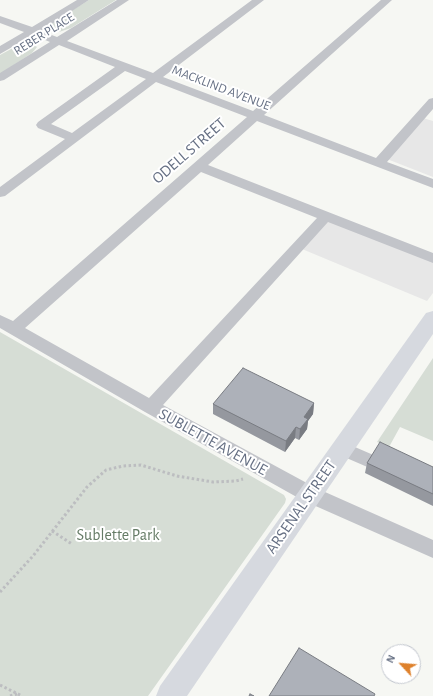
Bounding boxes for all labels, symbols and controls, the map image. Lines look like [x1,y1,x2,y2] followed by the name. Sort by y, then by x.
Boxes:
[11,9,77,59] street label: REBER PLACE
[170,62,272,114] street label: MACKLIND AVENUE
[148,114,230,188] street label: ODELL STREET
[155,404,271,480] street label: SUBLETTE AVENUE
[262,456,340,558] street label: ARSENAL STREET
[77,525,159,545] park label: Sublette Park
[381,644,421,684] north arrow
[384,653,397,665] text: N

